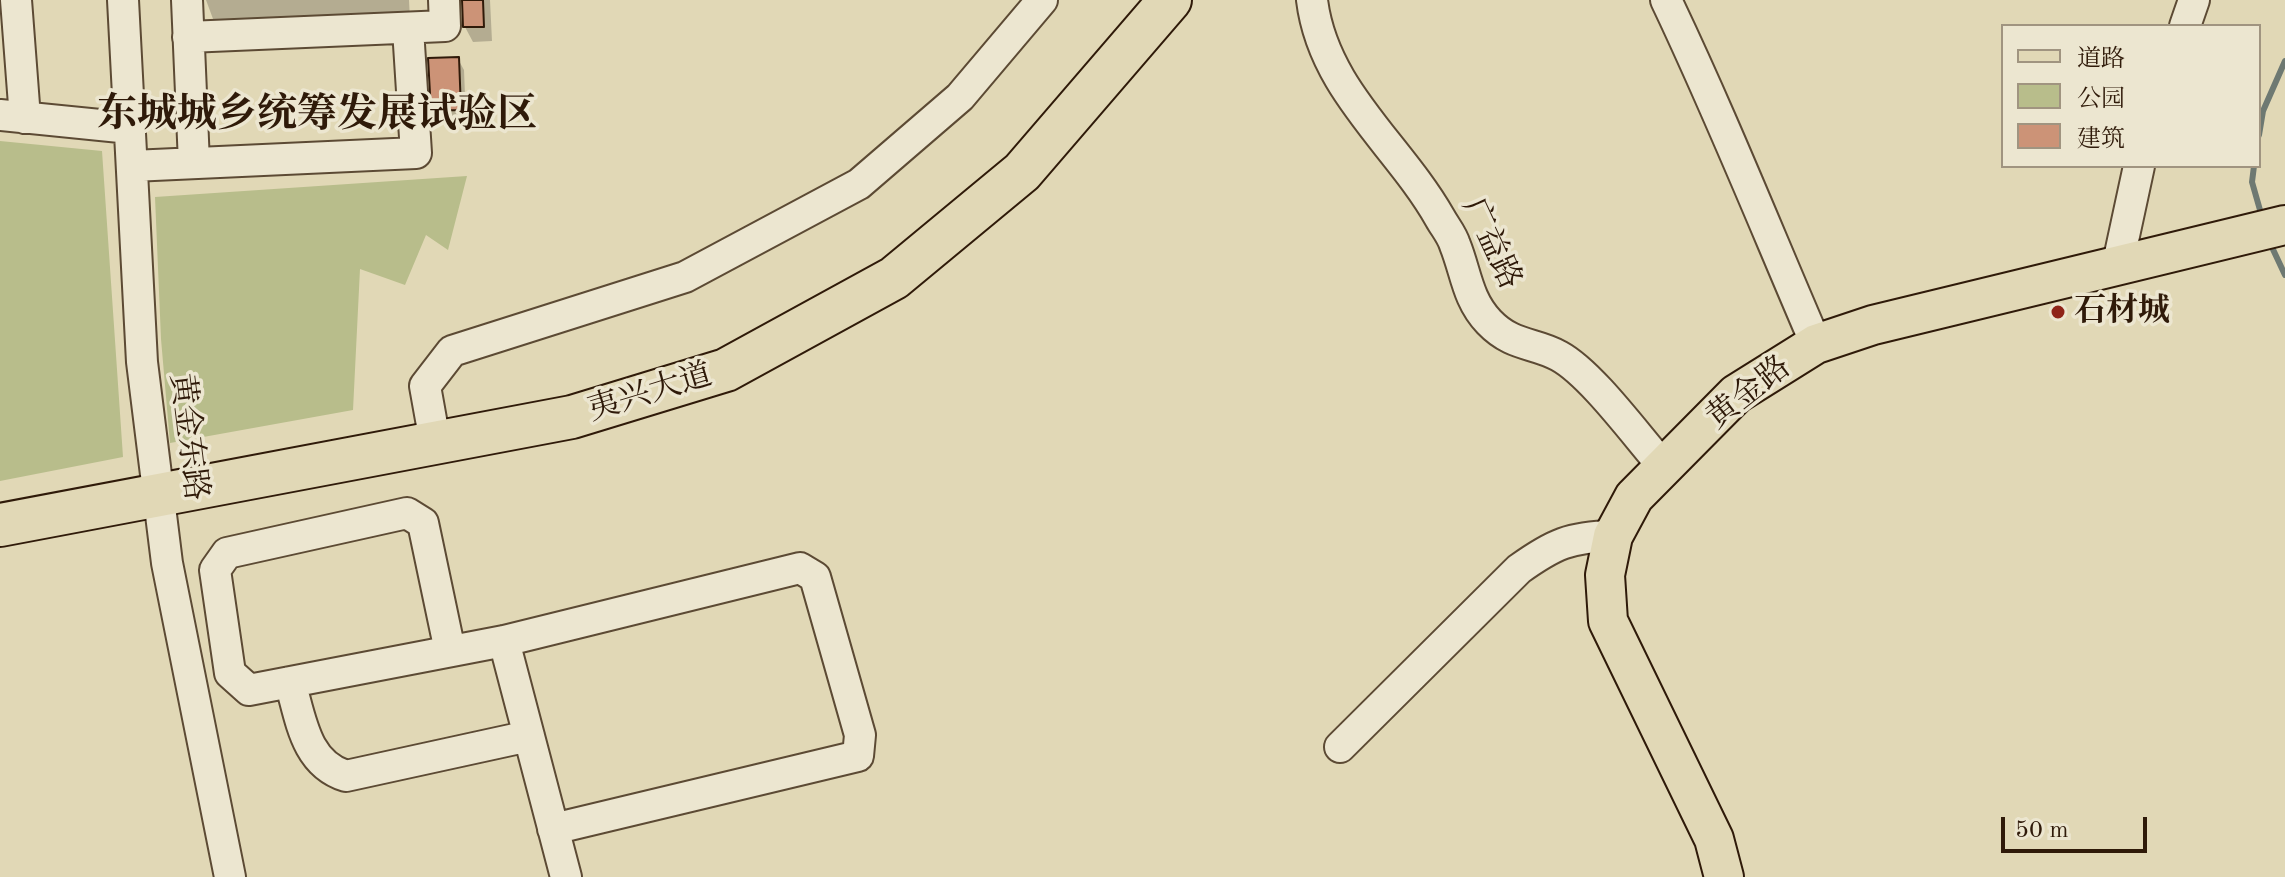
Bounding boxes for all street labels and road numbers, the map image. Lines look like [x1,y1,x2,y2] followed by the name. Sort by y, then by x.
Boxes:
[1453,192,1529,296] street label: 广益路
[1699,348,1799,438] street label: 黄金路
[583,356,717,430] street label: 夷兴大道
[161,371,215,503] street label: 黄金东路

